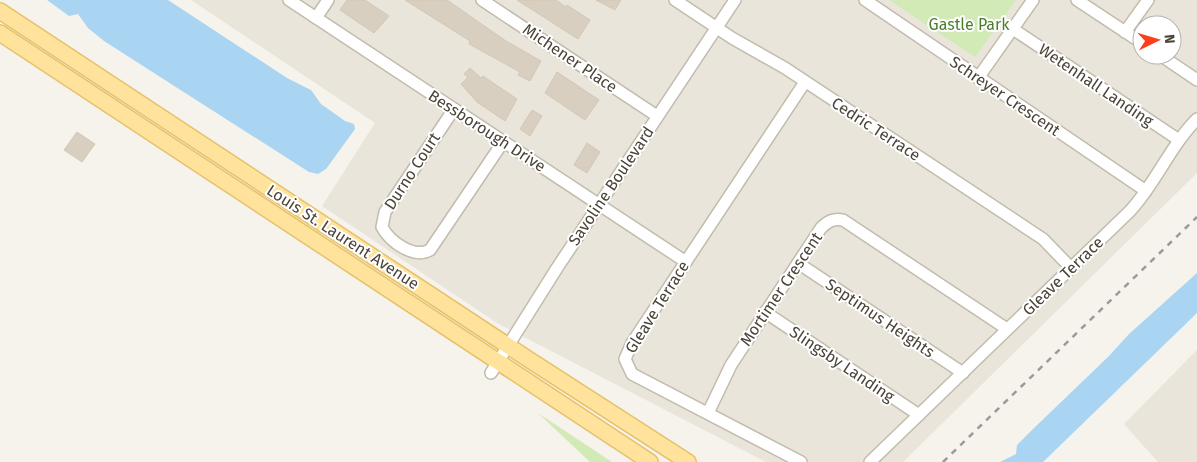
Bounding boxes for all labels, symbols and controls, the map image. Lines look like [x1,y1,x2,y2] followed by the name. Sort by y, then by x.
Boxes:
[929,15,1010,34] park label: Gastle Park
[1132,15,1182,65] north arrow
[519,19,621,97] street label: Michener Place
[1161,34,1178,44] text: N
[1035,39,1158,131] street label: Wetenhall Landing
[946,52,1064,140] street label: Schreyer Crescent
[425,86,549,176] street label: Bessborough Drive
[828,93,924,165] street label: Cedric Terrace
[564,123,658,249] street label: Savoline Boulevard
[380,129,444,213] street label: Durno Court
[263,181,423,293] street label: Louis St. Laurent Avenue
[736,228,826,349] street label: Mortimer Crescent
[1019,233,1107,319] street label: Gleave Terrace
[621,257,693,357] street label: Gleave Terrace
[822,275,938,361] street label: Septimus Heights
[786,322,899,406] street label: Slingsby Landing

